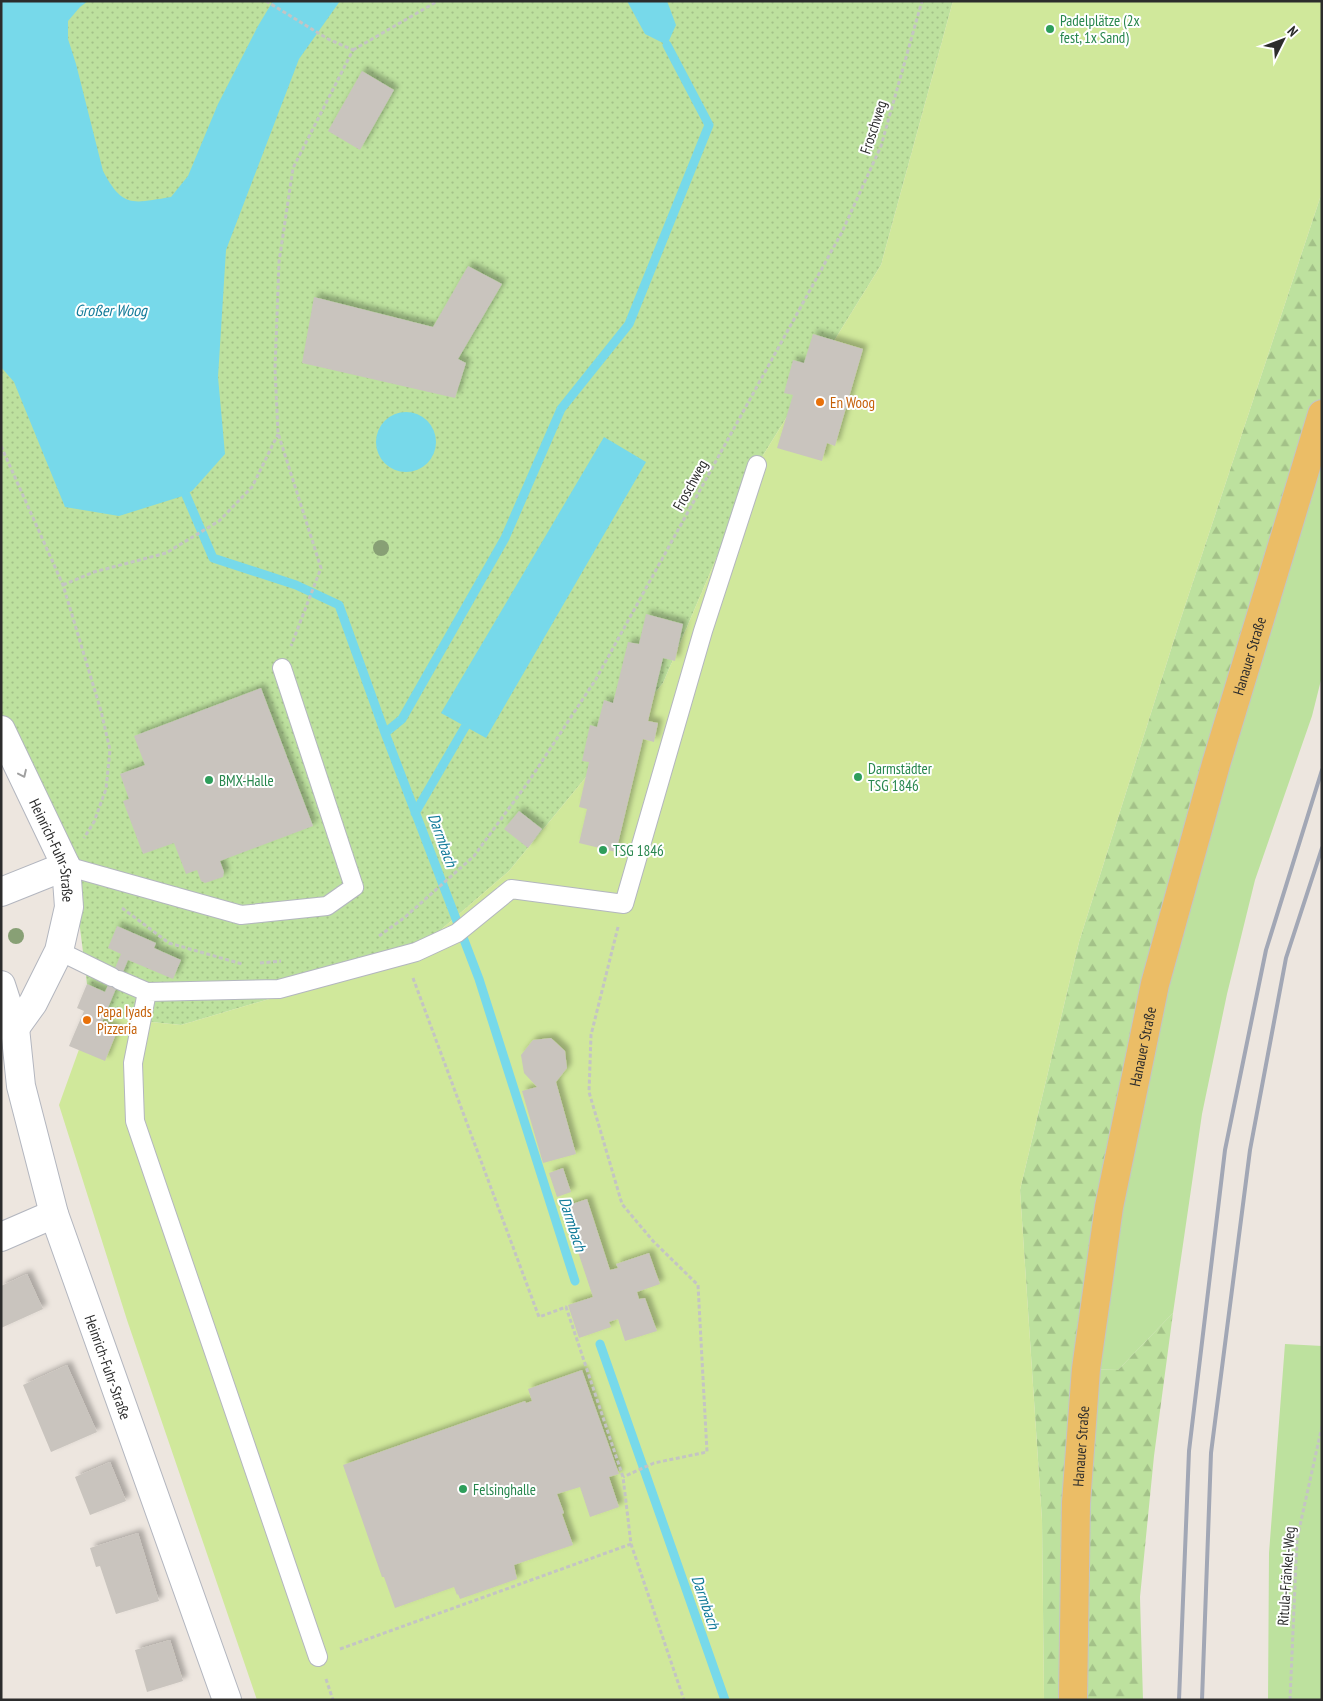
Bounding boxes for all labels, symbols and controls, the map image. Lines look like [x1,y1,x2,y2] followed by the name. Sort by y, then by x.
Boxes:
[1060,11,1140,47] place label: Padelplätze (2x fest, 1x Sand)
[1258,15,1308,65] north arrow
[1283,22,1302,40] text: N
[1044,23,1056,35] marker: Padelplätze (2x fest, 1x Sand)
[855,98,891,156] street label: Froschweg
[75,300,148,320] water label: Großer Woog
[830,393,875,412] place label: En Woog
[814,396,826,408] marker: En Woog
[668,456,712,514] street label: Froschweg
[1228,614,1270,697] street label: Hanauer Straße
[868,759,933,795] place label: Darmstädter TSG 1846
[17,769,27,778] one-way arrow
[219,771,274,790] place label: BMX-Halle
[852,771,864,783] marker: Darmstädter TSG 1846
[203,774,215,786] marker: BMX-Halle
[26,795,78,903] street label: Heinrich-Fuhr-Straße
[424,810,462,870] water label: Darmbach
[613,841,664,860] place label: TSG 1846
[597,844,609,856] marker: TSG 1846
[97,1002,152,1038] place label: Papa Iyads Pizzeria
[1125,1005,1160,1088] street label: Hanauer Straße
[81,1014,93,1026] marker: Papa Iyads Pizzeria
[555,1194,591,1254] water label: Darmbach
[81,1312,136,1422] street label: Heinrich-Fuhr-Straße
[1068,1405,1093,1487] street label: Hanauer Straße
[473,1480,536,1499] place label: Felsinghalle
[457,1483,469,1495] marker: Felsinghalle
[1273,1526,1299,1626] street label: Ritula-Fränkel-Weg
[687,1572,725,1632] water label: Darmbach

